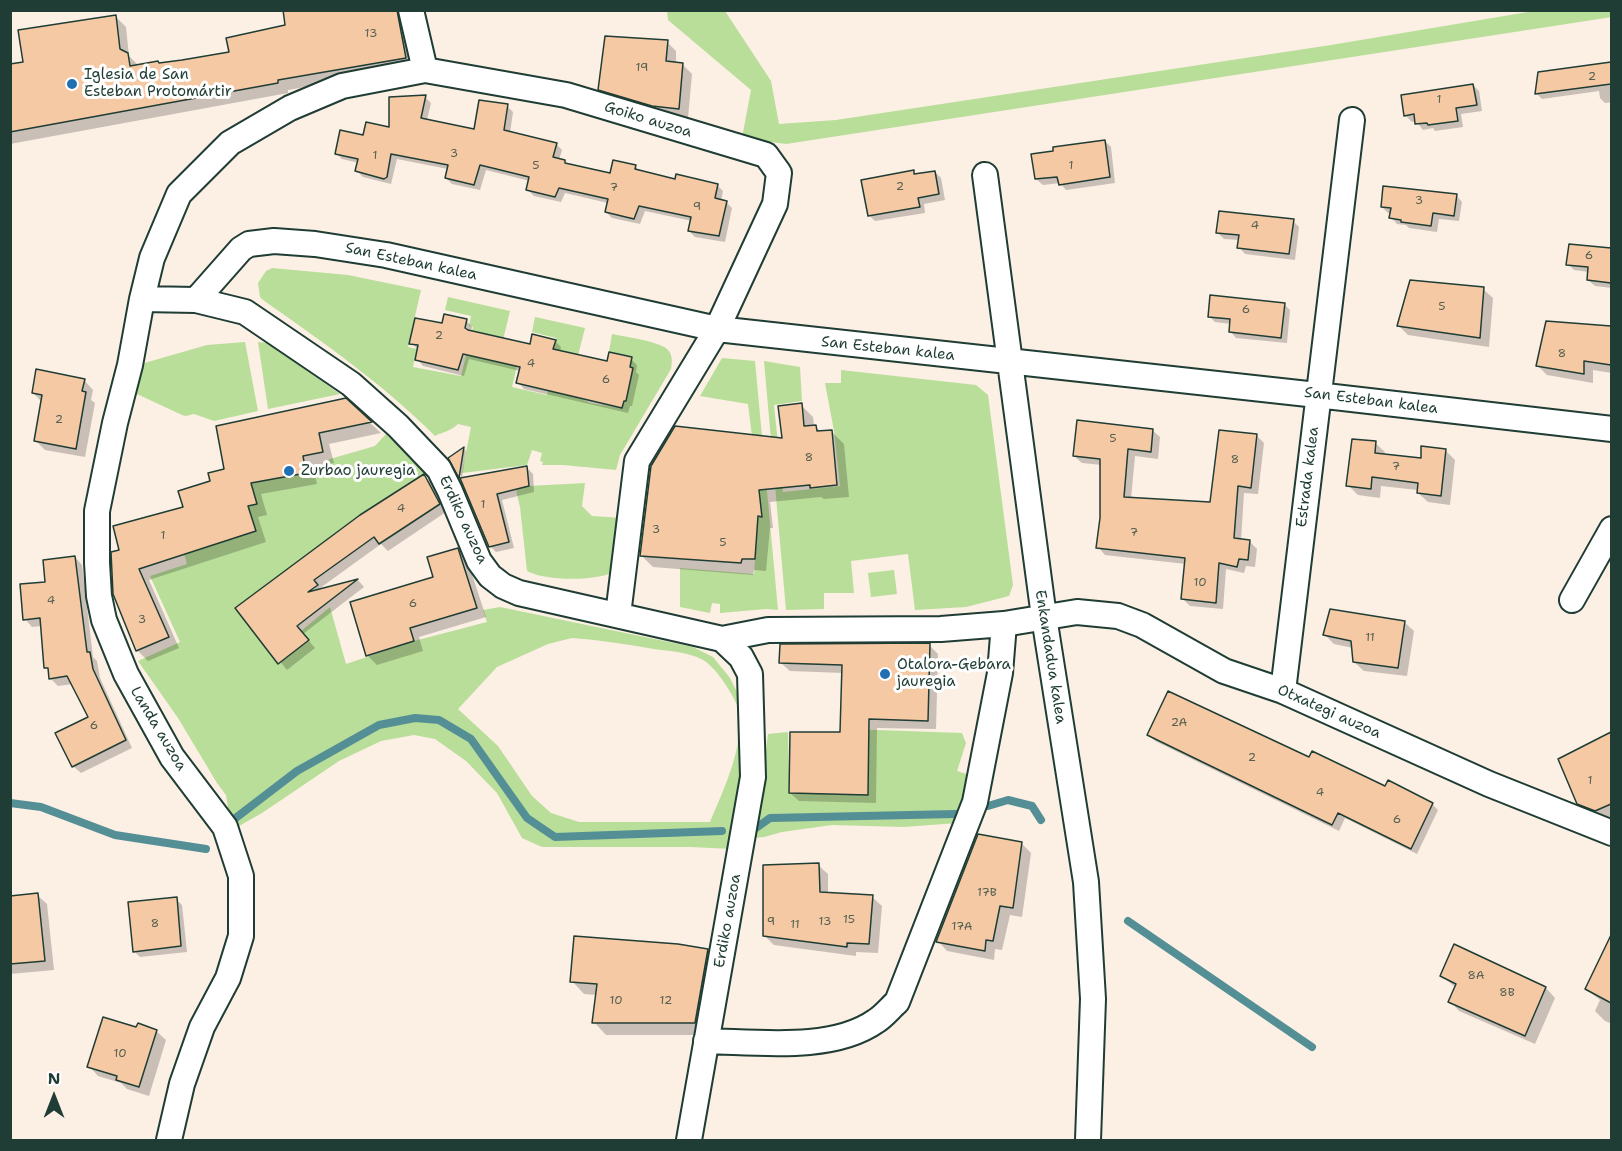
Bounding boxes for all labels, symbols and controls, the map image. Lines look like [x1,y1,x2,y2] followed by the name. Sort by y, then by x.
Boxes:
[365,27,377,41] house number: 13
[636,61,648,75] house number: 19
[84,66,232,101] place label: Iglesia de San Esteban Protomártir
[1588,70,1596,84] house number: 2
[65,77,79,91] marker: Iglesia de San Esteban Protomártir
[1436,93,1442,107] house number: 1
[602,98,694,142] street label: Goiko auzoa
[450,147,458,161] house number: 3
[372,149,378,163] house number: 1
[532,159,540,173] house number: 5
[1068,159,1074,173] house number: 1
[896,180,904,194] house number: 2
[610,181,618,195] house number: 7
[1415,194,1423,208] house number: 3
[693,200,701,214] house number: 9
[1251,219,1259,233] house number: 4
[343,239,479,285] street label: San Esteban kalea
[1585,249,1593,263] house number: 6
[1438,300,1446,314] house number: 5
[1242,303,1250,317] house number: 6
[435,329,443,343] house number: 2
[820,333,956,365] street label: San Esteban kalea
[1558,347,1566,361] house number: 8
[527,357,535,371] house number: 4
[602,373,610,387] house number: 6
[1303,384,1439,418] street label: San Esteban kalea
[55,413,63,427] house number: 2
[1293,426,1323,528] street label: Estrada kalea
[1109,432,1117,446] house number: 5
[805,451,813,465] house number: 8
[1231,453,1239,467] house number: 8
[1392,460,1400,474] house number: 7
[301,462,415,480] place label: Zurbao jauregia
[282,464,296,478] marker: Zurbao jauregia
[435,473,491,567] street label: Erdiko auzoa
[480,498,486,512] house number: 1
[397,502,405,516] house number: 4
[652,523,660,537] house number: 3
[1130,526,1138,540] house number: 7
[160,529,166,543] house number: 1
[719,536,727,550] house number: 5
[1193,576,1207,590] house number: 10
[1031,589,1069,725] street label: Enkandadua kalea
[47,594,55,608] house number: 4
[409,597,417,611] house number: 6
[138,613,146,627] house number: 3
[1365,631,1375,645] house number: 11
[897,656,1011,691] place label: Otalora-Gebara jauregia
[878,667,892,681] marker: Otalora-Gebara jauregia
[1274,681,1384,743] street label: Otxategi auzoa
[126,684,190,774] street label: Landa auzoa
[1171,716,1187,730] house number: 2A
[90,719,98,733] house number: 6
[1248,751,1256,765] house number: 2
[1587,774,1593,788] house number: 1
[1316,786,1324,800] house number: 4
[1393,813,1401,827] house number: 6
[711,873,745,969] street label: Erdiko auzoa
[977,886,997,900] house number: 17B
[843,913,855,927] house number: 15
[767,915,775,929] house number: 9
[819,915,831,929] house number: 13
[151,917,159,931] house number: 8
[790,918,800,932] house number: 11
[952,920,972,934] house number: 17A
[1467,969,1485,983] house number: 8A
[1499,986,1515,1000] house number: 8B
[609,994,623,1008] house number: 10
[660,994,672,1008] house number: 12
[113,1047,127,1061] house number: 10
[24,1067,84,1127] north arrow
[48,1068,60,1089] text: N

